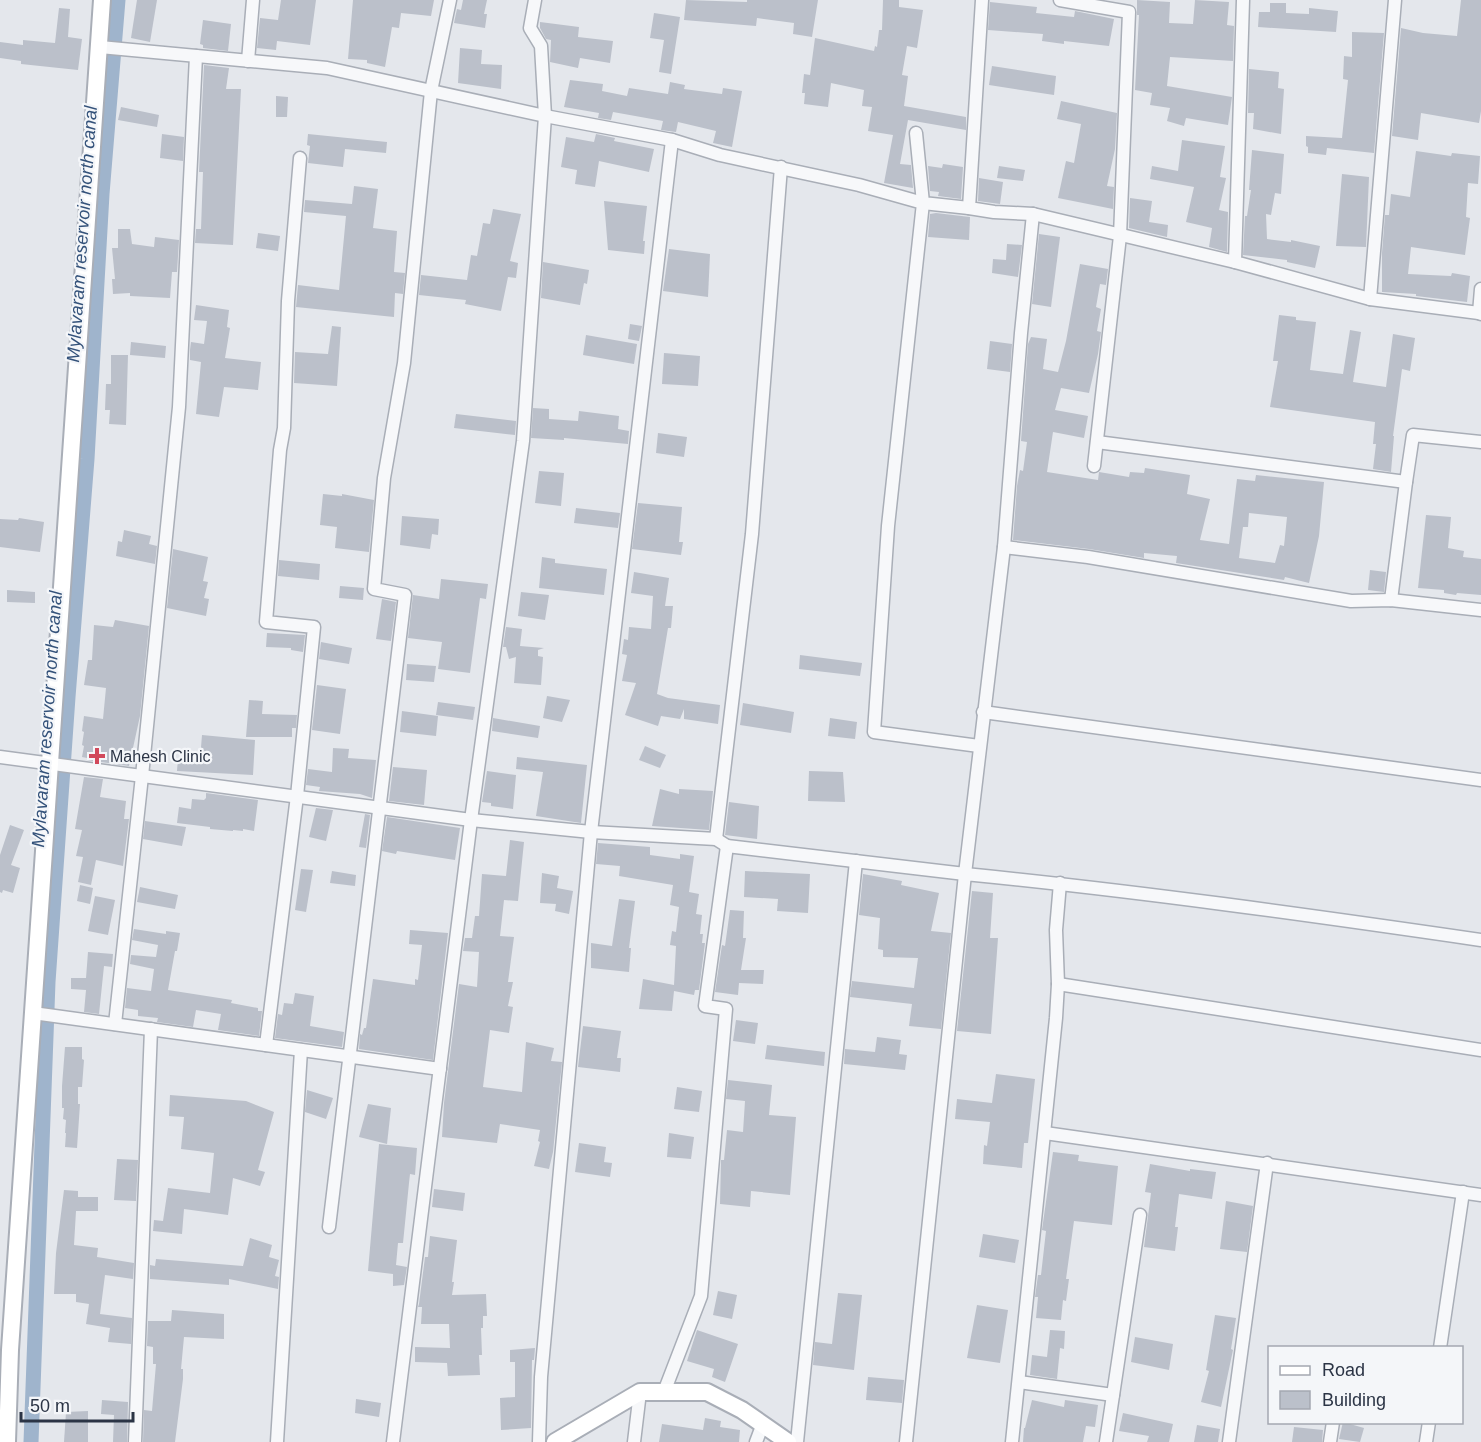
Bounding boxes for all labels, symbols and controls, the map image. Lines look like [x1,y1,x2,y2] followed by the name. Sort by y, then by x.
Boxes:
[63,104,101,363] water label: Mylavaram reservoir north canal
[28,589,66,848] water label: Mylavaram reservoir north canal
[88,747,106,765] marker: Mahesh Clinic
[110,748,210,765] place label: Mahesh Clinic
[1268,1346,1463,1424] legend
[1322,1360,1365,1380] text: Road
[21,1385,134,1423] scale bar
[1322,1390,1386,1410] text: Building
[30,1396,70,1416] text: 50 m

